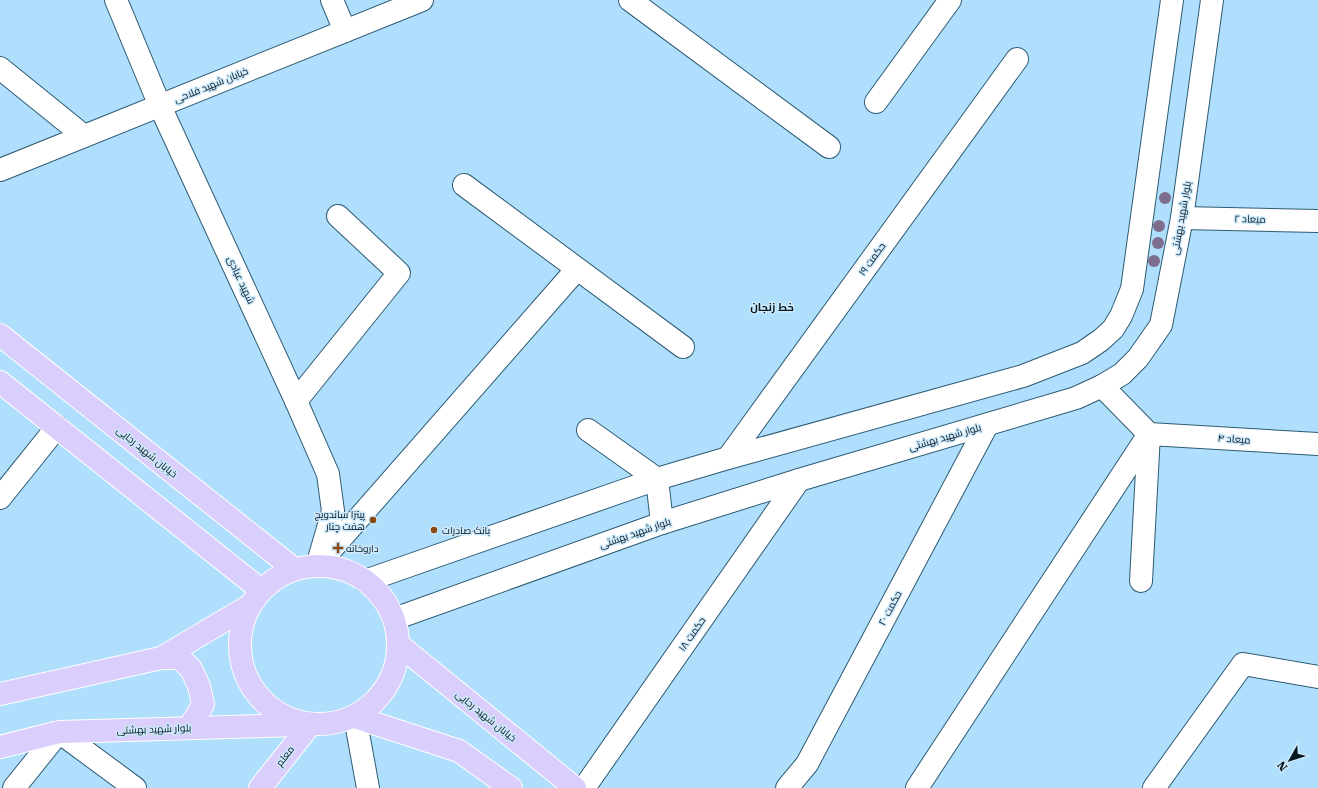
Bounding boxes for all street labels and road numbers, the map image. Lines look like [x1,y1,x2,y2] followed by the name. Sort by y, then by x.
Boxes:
[172,65,250,106] street label: خیابان شهید فلاحی
[1169,180,1194,256] street label: بلوار شهید بهشتی
[1234,213,1266,225] street label: میعاد ۲
[856,240,888,278] street label: حکمت ۱۹
[224,254,257,306] street label: شهید عبادی
[908,421,983,454] street label: بلوار شهید بهشتی
[114,424,179,481] street label: خیابان شهید رجایی
[1217,432,1251,446] street label: میعاد ۴
[598,516,672,551] street label: بلوار شهید بهشتی
[876,589,904,627] street label: حکمت ۲۰
[676,615,708,653] street label: حکمت ۱۸
[453,688,518,745] street label: خیابان شهید رجایی
[116,722,192,737] street label: بلوار شهید بهشتی
[274,744,298,769] street label: معلم

